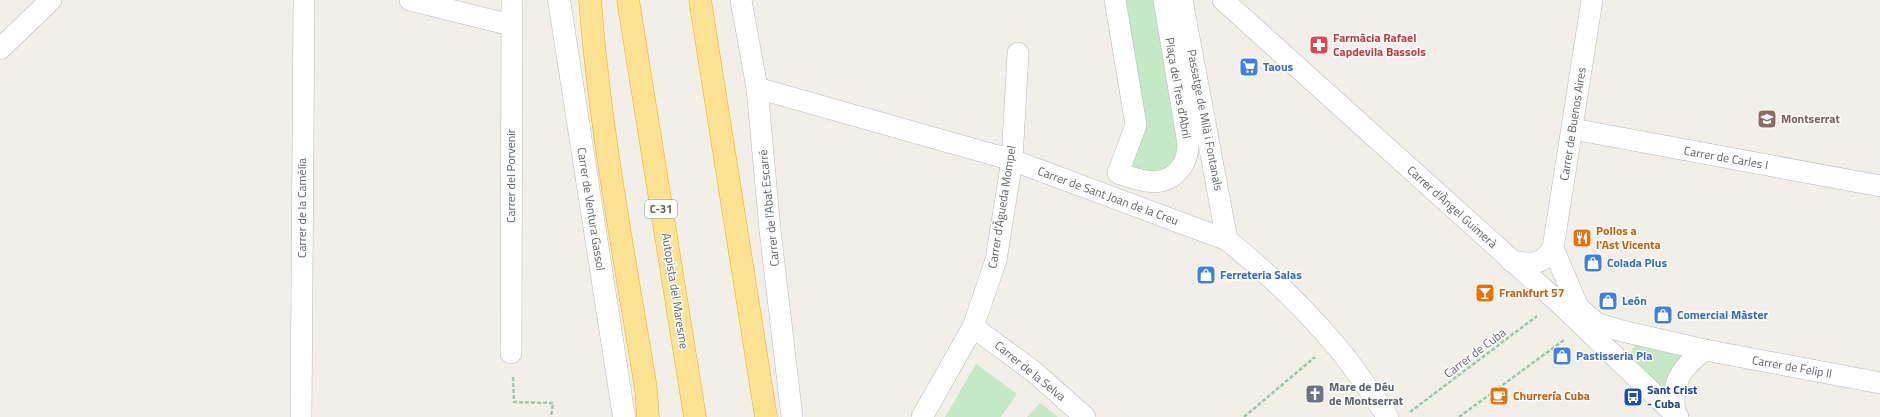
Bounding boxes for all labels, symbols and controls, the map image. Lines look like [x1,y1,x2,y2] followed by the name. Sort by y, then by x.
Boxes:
[1333,28,1426,61] place label: Farmàcia Rafael Capdevila Bassols
[1308,34,1330,56] pharmacy icon: Farmàcia Rafael Capdevila Bassols
[1160,36,1197,140] street label: Plaça del Tres d'Abril
[1182,48,1229,193] street label: Passatge de Milà i Fontanals
[1238,56,1260,78] supermarket icon: Taous
[1263,57,1294,76] place label: Taous
[1554,65,1591,182] street label: Carrer de Buenos Aires
[1756,108,1778,130] school or university icon: Montserrat
[1781,109,1840,128] place label: Montserrat
[501,129,520,223] street label: Carrer del Porvenir
[1682,141,1770,174] street label: Carrer de Carles I
[982,144,1021,270] street label: Carrer d'Àgueda Mompel
[572,146,611,272] street label: Carrer de Ventura Gassol
[753,149,784,267] street label: Carrer de l'Abat Escarré
[292,158,311,258] street label: Carrer de la Camèlia
[1035,161,1181,230] street label: Carrer de Sant Joan de la Creu
[1403,161,1502,252] street label: Carrer d'Àngel Guimerà
[645,200,677,218] road number: C-31
[1596,221,1661,254] place label: Pollos a l'Ast Vicenta
[1571,227,1593,249] restaurant icon: Pollos a l'Ast Vicenta
[657,232,694,350] street label: Autopista del Maresme
[1582,252,1604,274] shop icon: Colada Plus
[1607,253,1667,272] place label: Colada Plus
[1195,264,1217,286] shop icon: Ferreteria Salas
[1220,265,1302,284] place label: Ferreteria Salas
[1474,282,1496,304] bar icon: Frankfurt 57
[1499,283,1564,302] place label: Frankfurt 57
[1597,290,1619,312] shop icon: León
[1622,291,1647,310] place label: León
[1652,304,1674,326] shop icon: Comercial Màster
[1677,305,1768,324] place label: Comercial Màster
[1440,323,1510,382] street label: Carrer de Cuba
[990,336,1070,405] street label: Carrer de la Selva
[1551,345,1573,367] shop icon: Pastisseria Pla
[1576,346,1653,365] place label: Pastisseria Pla
[1751,350,1834,383] street label: Carrer de Felip II
[1329,377,1404,410] place label: Mare de Déu de Montserrat
[1647,380,1698,413] place label: Sant Crist - Cuba
[1304,383,1326,405] church icon: Mare de Déu de Montserrat
[1488,385,1510,407] cafe icon: Churrería Cuba
[1513,386,1590,405] place label: Churrería Cuba
[1622,386,1644,408] bus stop icon: Sant Crist - Cuba

